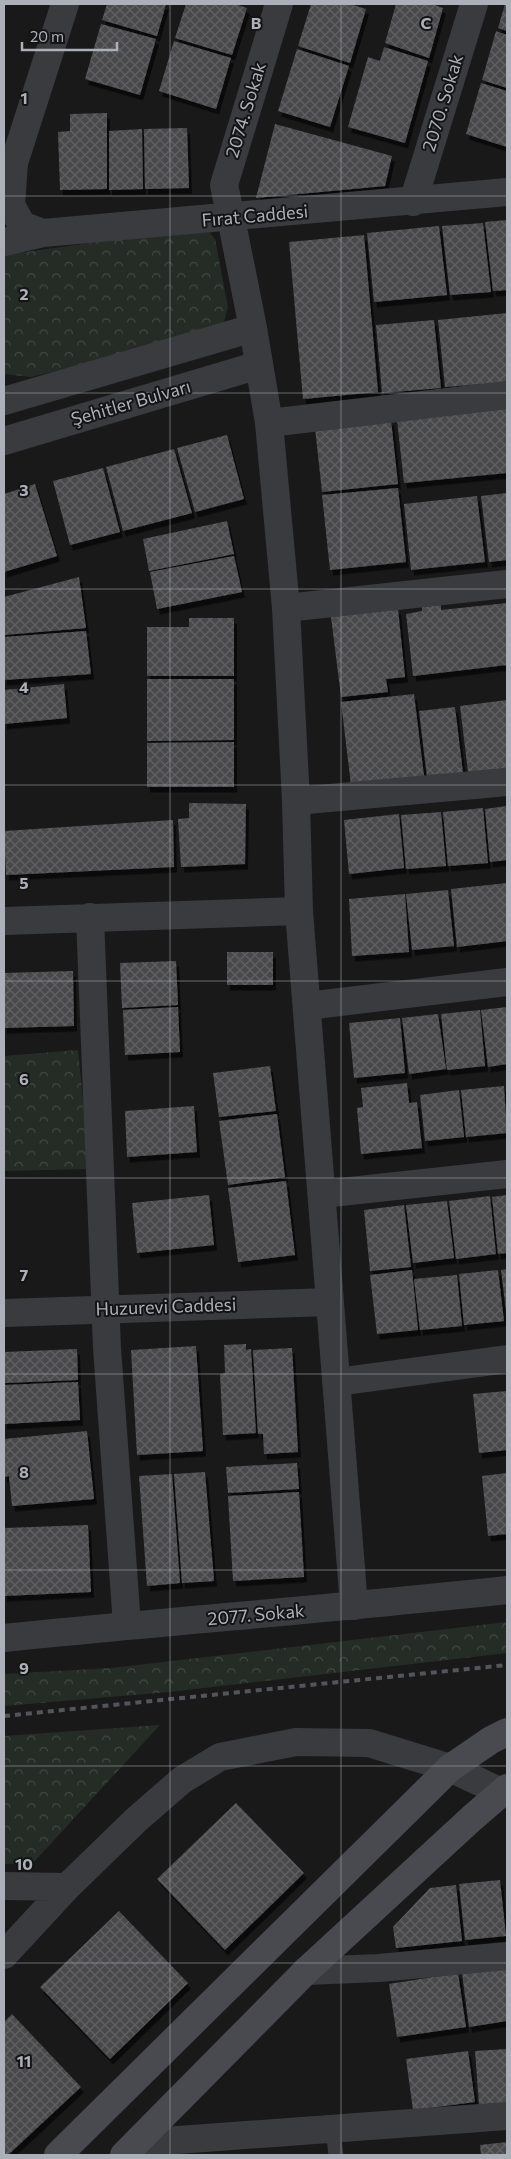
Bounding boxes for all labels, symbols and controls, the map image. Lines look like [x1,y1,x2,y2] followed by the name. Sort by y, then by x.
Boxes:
[251,13,262,32] text: B
[421,13,432,32] text: C
[22,20,118,52] scale bar
[30,27,64,45] text: 20 m
[417,51,467,154] street label: 2070. Sokak
[220,59,270,160] street label: 2074. Sokak
[20,88,28,107] text: 1
[201,199,309,231] street label: Fırat Caddesi
[19,284,29,303] text: 2
[68,374,193,430] street label: Şehitler Bulvarı
[19,480,29,499] text: 3
[19,677,29,696] text: 4
[19,873,29,892] text: 5
[19,1069,29,1088] text: 6
[20,1265,29,1284] text: 7
[95,1293,237,1319] street label: Huzurevi Caddesi
[19,1462,29,1481] text: 8
[206,1599,306,1629] street label: 2077. Sokak
[19,1658,29,1677] text: 9
[15,1854,33,1873] text: 10
[17,2051,31,2070] text: 11

